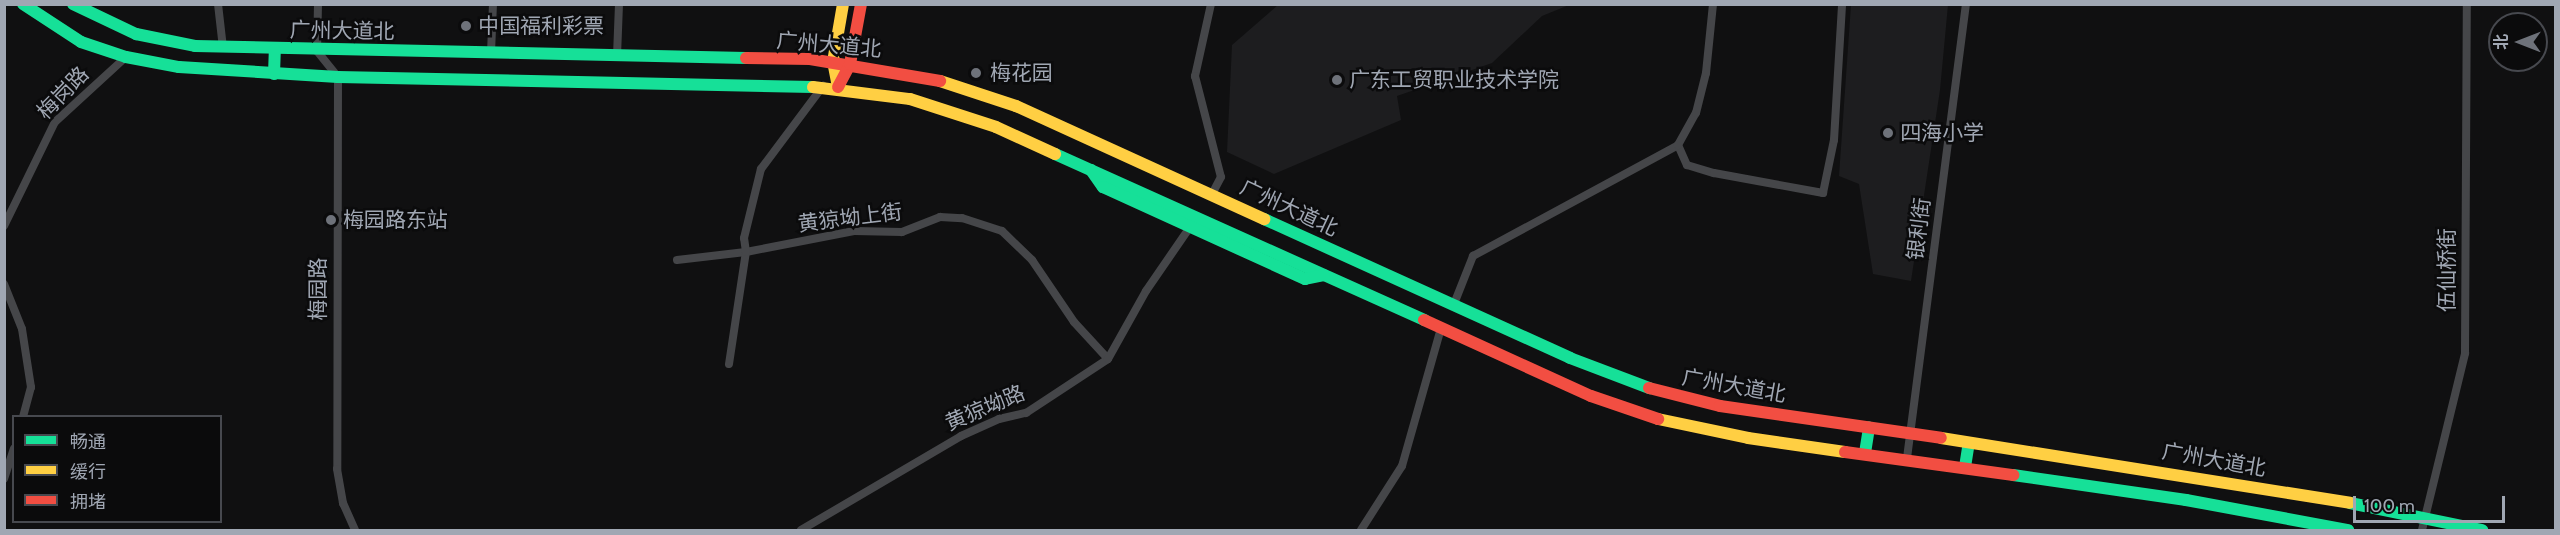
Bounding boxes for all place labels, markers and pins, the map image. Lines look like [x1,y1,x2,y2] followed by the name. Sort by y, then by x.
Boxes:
[478,13,604,39] place label: 中国福利彩票
[459,19,473,33] marker: 中国福利彩票
[990,60,1053,86] place label: 梅花园
[967,64,985,82] marker: 梅花园
[1349,67,1559,93] place label: 广东工贸职业技术学院
[1330,73,1344,87] marker: 广东工贸职业技术学院
[1900,120,1984,146] place label: 四海小学
[1881,126,1895,140] marker: 四海小学
[343,207,448,233] place label: 梅园路东站
[324,213,338,227] marker: 梅园路东站

